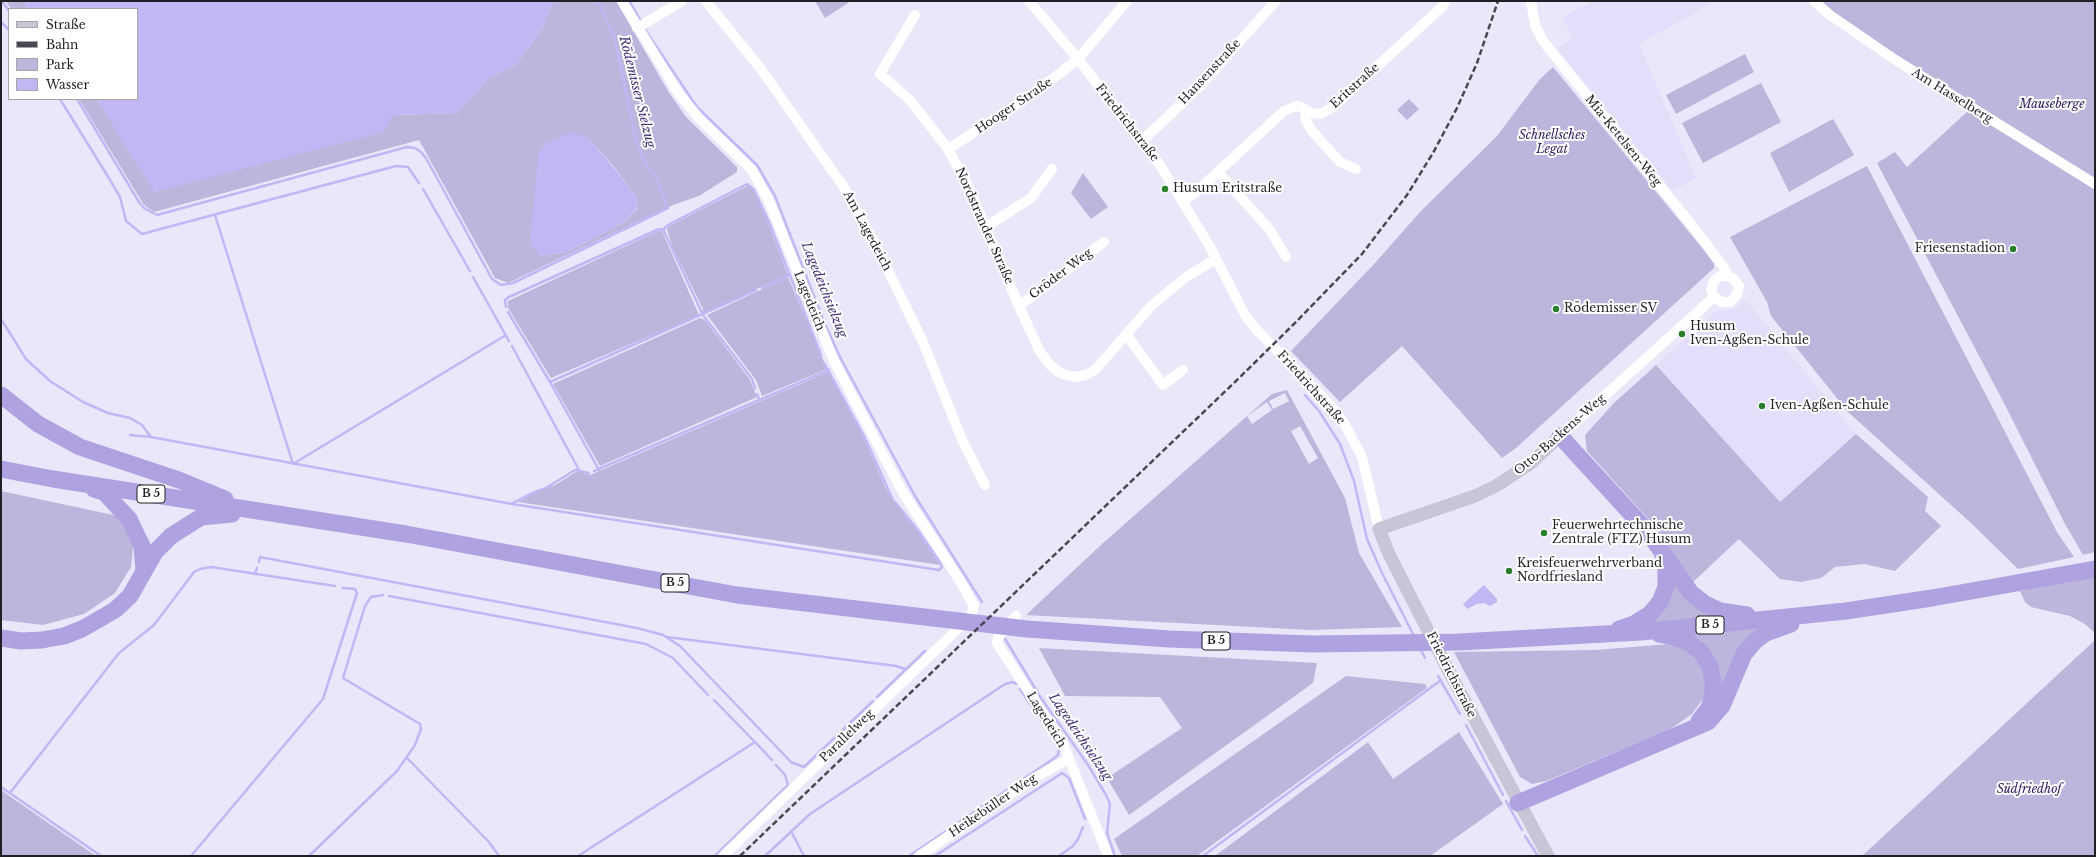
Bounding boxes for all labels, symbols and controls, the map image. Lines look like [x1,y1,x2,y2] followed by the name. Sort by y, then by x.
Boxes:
[8,8,138,100] legend
[46,17,86,32] text: Straße
[616,34,658,150] water label: Rödemisser Sielzug
[1176,36,1244,108] street label: Hansenstraße
[46,37,78,52] text: Bahn
[46,57,74,72] text: Park
[1328,60,1382,112] street label: Eritstraße
[1909,65,1995,127] street label: Am Hasselberg
[973,75,1055,137] street label: Hooger Straße
[46,77,89,92] text: Wasser
[1092,81,1162,165] street label: Friedrichstraße
[1582,92,1664,190] street label: Mia-Ketelsen-Weg
[2019,98,2085,112] park label: Mauseberge
[1519,129,1585,157] park label: Schnellsches Legat
[952,165,1016,287] street label: Nordstrander Straße
[1173,182,1282,196] place label: Husum Eritstraße
[1160,184,1170,194] marker: Husum Eritstraße
[840,188,894,274] street label: Am Lagedeich
[798,240,850,340] water label: Lagedeichsielzug
[1915,242,2005,256] place label: Friesenstadion
[2008,244,2018,254] marker: Friesenstadion
[1027,246,1095,302] street label: Gröder Weg
[790,269,828,333] street label: Lagedeich
[1564,302,1657,316] place label: Rödemisser SV
[1551,304,1561,314] marker: Rödemisser SV
[1690,320,1809,348] place label: Husum Iven-Agßen-Schule
[1677,329,1687,339] marker: Husum Iven-Agßen-Schule
[1274,348,1348,428] street label: Friedrichstraße
[1512,392,1608,478] street label: Otto-Backens-Weg
[1770,399,1889,413] place label: Iven-Agßen-Schule
[1757,401,1767,411] marker: Iven-Agßen-Schule
[137,485,165,503] road number: B 5
[1552,519,1691,547] place label: Feuerwehrtechnische Zentrale (FTZ) Husum
[1539,528,1549,538] marker: Feuerwehrtechnische Zentrale (FTZ) Husum
[1517,557,1662,585] place label: Kreisfeuerwehrverband Nordfriesland
[1504,566,1514,576] marker: Kreisfeuerwehrverband Nordfriesland
[661,574,689,592] road number: B 5
[1696,616,1724,634] road number: B 5
[1423,630,1479,720] street label: Friedrichstraße
[1202,632,1230,650] road number: B 5
[1023,689,1069,751] street label: Lagedeich
[1045,690,1115,784] water label: Lagedeichsielzug
[817,707,877,765] street label: Parallelweg
[946,771,1040,841] street label: Heikebüller Weg
[1997,783,2061,797] park label: Südfriedhof

